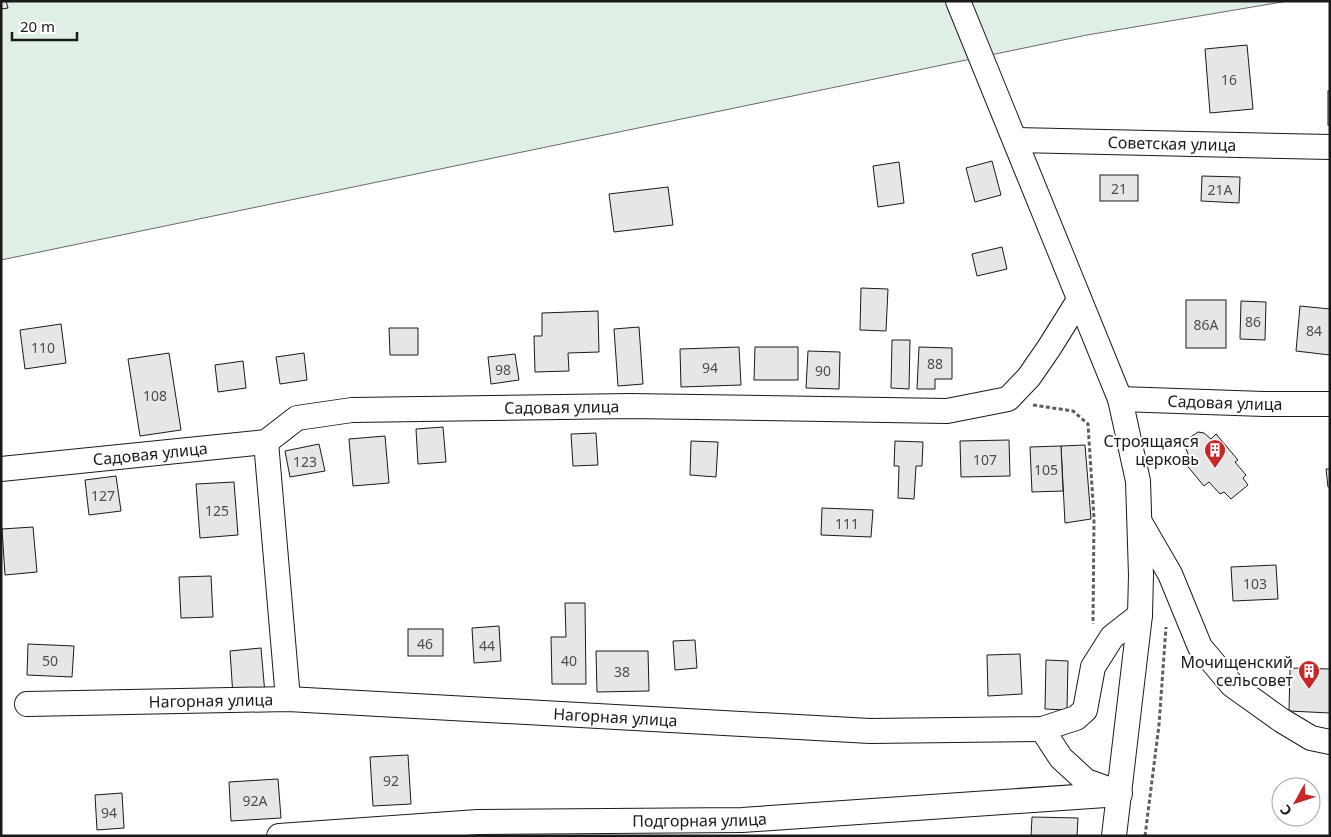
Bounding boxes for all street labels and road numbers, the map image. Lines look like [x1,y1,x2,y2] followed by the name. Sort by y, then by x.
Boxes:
[1107,131,1236,156] street label: Советская улица
[1167,390,1282,415] street label: Садовая улица
[504,395,620,419] street label: Садовая улица
[92,437,209,471] street label: Садовая улица
[149,688,273,713] street label: Нагорная улица
[553,703,678,731] street label: Нагорная улица
[632,807,767,832] street label: Подгорная улица

